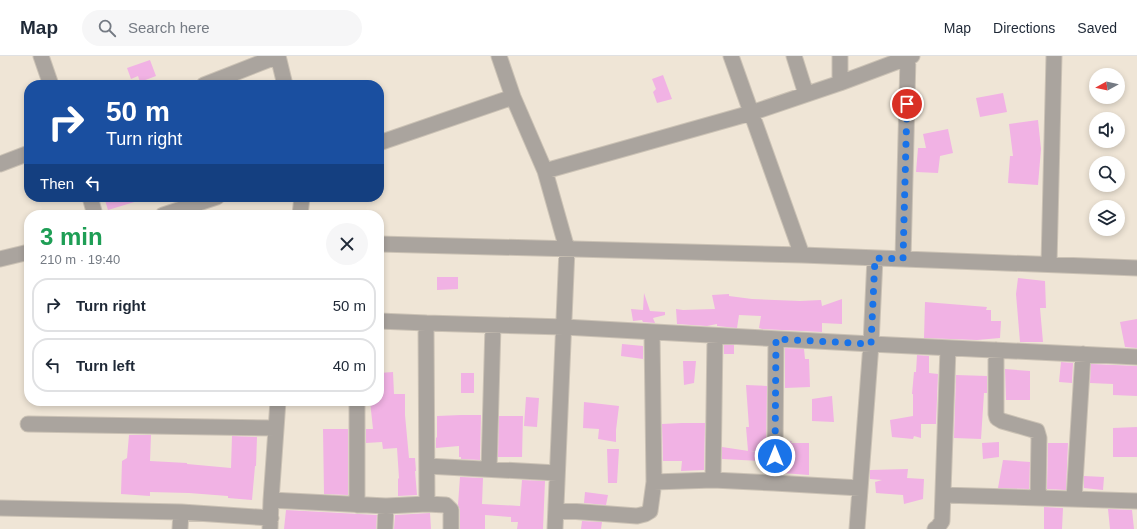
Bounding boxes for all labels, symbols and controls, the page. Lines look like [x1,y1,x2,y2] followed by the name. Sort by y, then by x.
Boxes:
[82,10,362,46] search box
[20,17,58,38] text: Map
[96,17,118,39] icon: search
[128,19,210,36] text: Search here
[944,20,971,36] text: Map
[993,20,1055,36] text: Directions
[1077,20,1117,36] text: Saved
[1089,68,1125,104] north arrow
[1089,68,1125,236] map controls
[890,87,924,121] pin
[896,93,918,115] icon: arrive
[40,96,92,148] icon: right
[106,96,170,127] text: 50 m
[1089,112,1125,148] button: sound
[106,129,182,149] text: Turn right
[1089,156,1125,192] button: search
[82,172,104,194] icon: left
[40,175,74,192] text: Then
[1089,200,1125,236] button: layers
[40,223,103,250] text: 3 min
[326,223,368,265] button: close
[40,252,120,267] text: 210 m · 19:40
[42,294,64,316] icon: right
[76,297,146,314] text: Turn right
[333,297,366,314] text: 50 m
[42,354,64,376] icon: left
[76,357,135,374] text: Turn left
[333,357,366,374] text: 40 m
[754,435,796,477] position arrow

